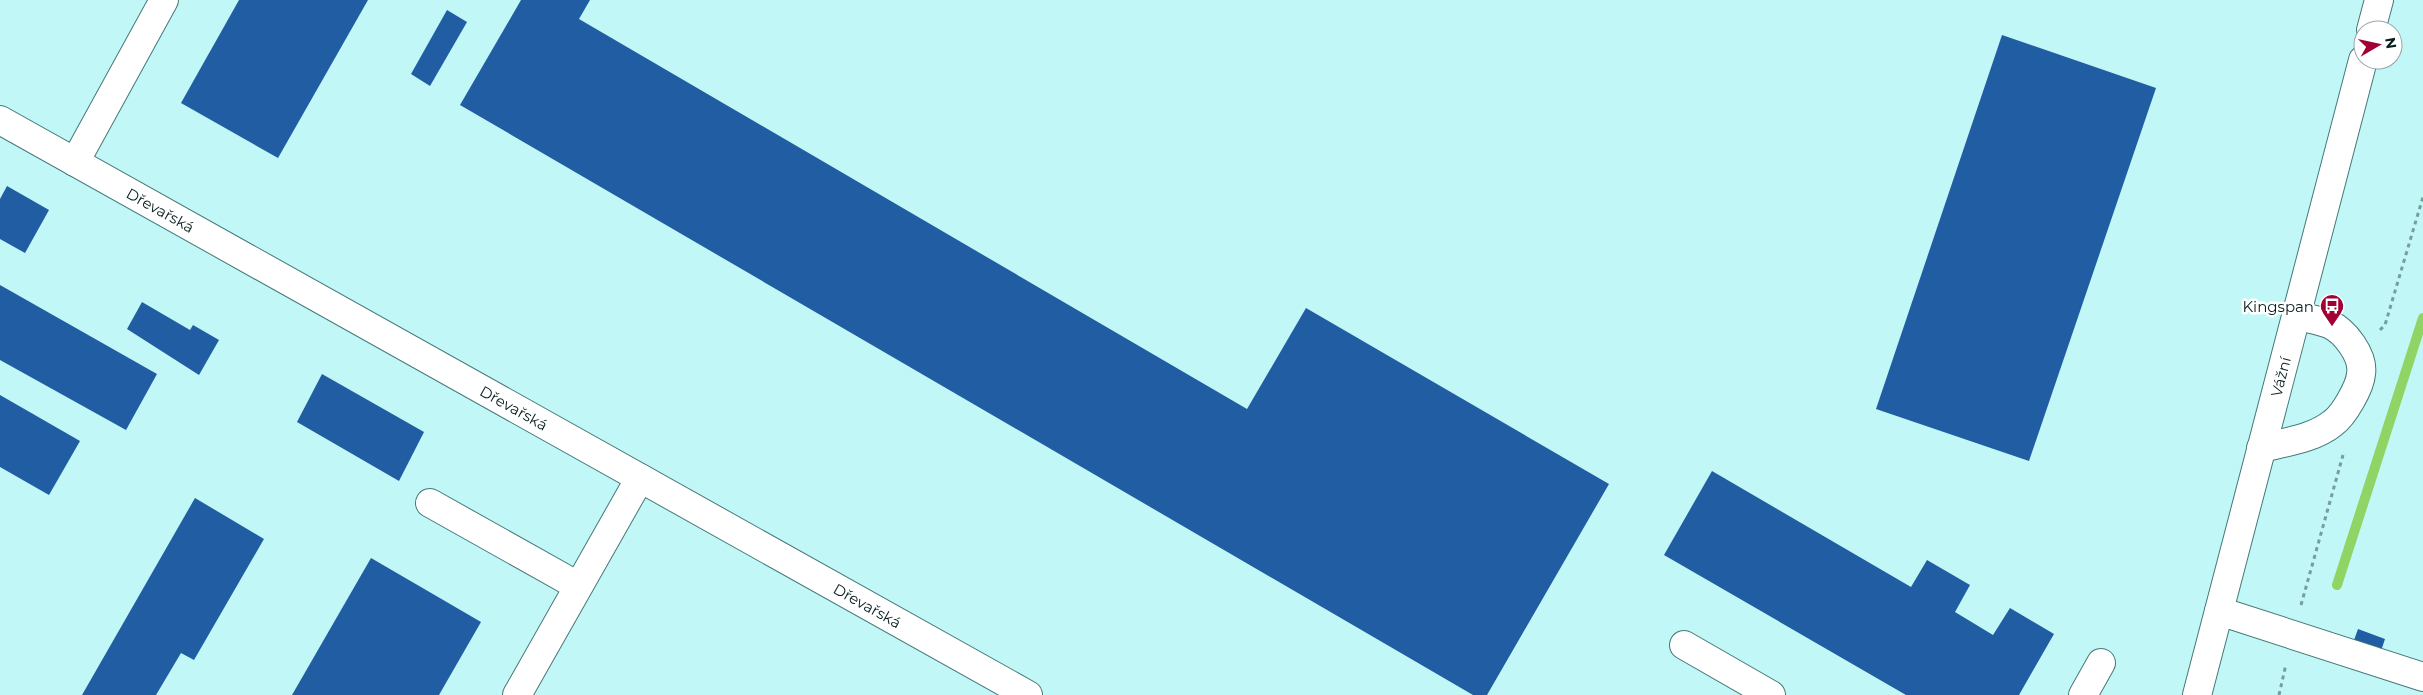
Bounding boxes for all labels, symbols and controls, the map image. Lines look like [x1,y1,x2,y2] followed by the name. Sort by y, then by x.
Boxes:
[2353,20,2403,70] north arrow
[2381,36,2401,50] text: N
[123,183,198,236] street label: Dřevařská
[2319,293,2345,327] bus stop icon: Kingspan
[2242,297,2314,316] place label: Kingspan
[2266,354,2295,399] street label: Vážní
[477,381,551,434] street label: Dřevařská
[830,579,905,632] street label: Dřevařská

